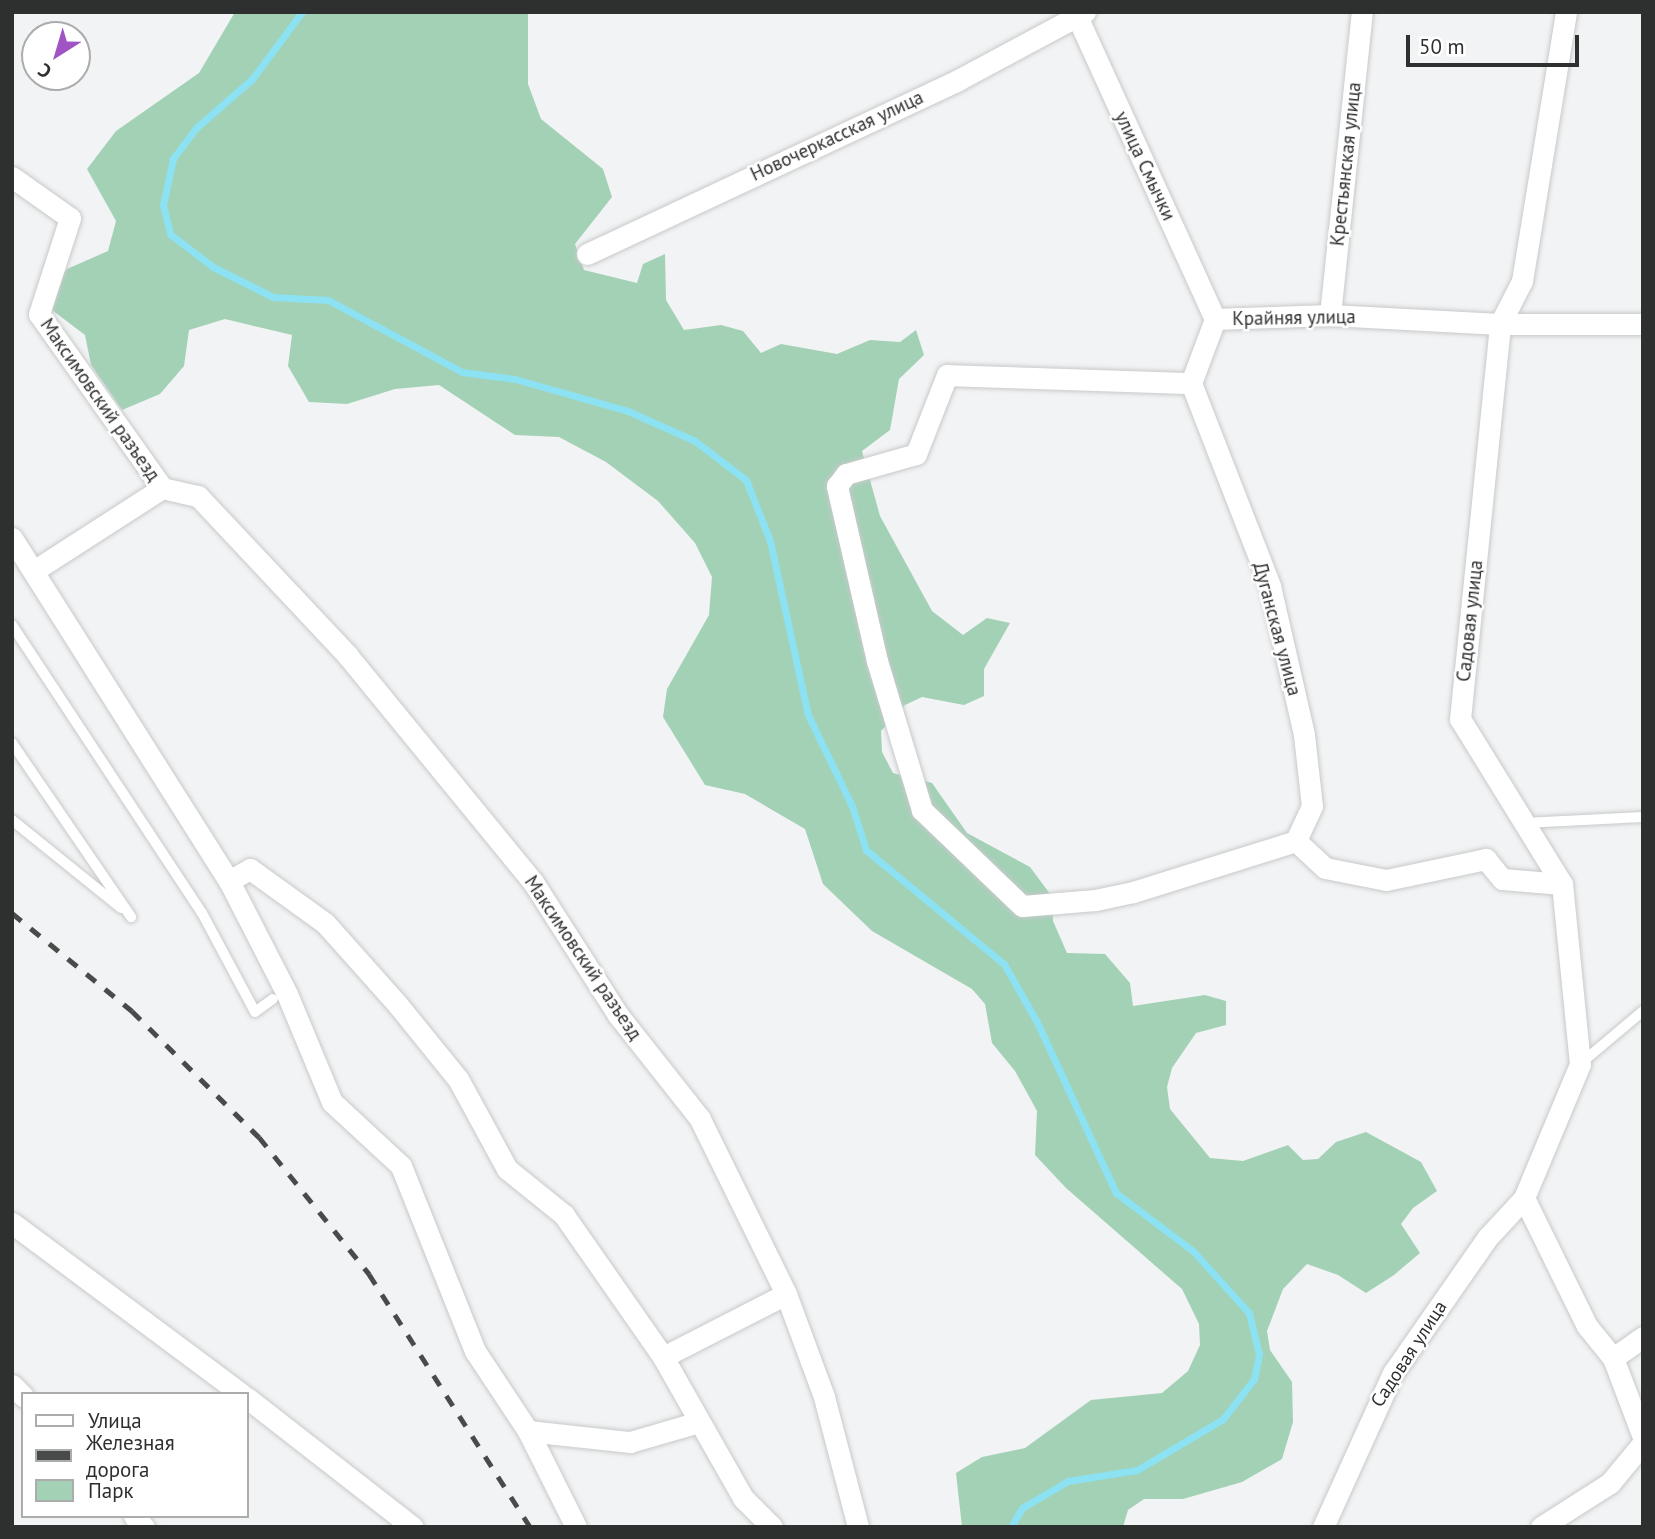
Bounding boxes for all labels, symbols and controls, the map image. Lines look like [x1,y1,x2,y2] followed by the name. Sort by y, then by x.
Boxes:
[21,21,91,91] north arrow
[1410,21,1583,65] scale bar
[1419,33,1465,60] text: 50 m
[33,58,56,84] text: С
[1326,81,1366,247] street label: Крестьянская улица
[747,86,927,186] street label: Новочеркасская улица
[1110,108,1180,224] street label: улица Смычки
[1232,306,1356,330] street label: Крайняя улица
[35,314,165,486] street label: Максимовский разъезд
[1452,559,1488,683] street label: Садовая улица
[1248,560,1306,698] street label: Дуганская улица
[520,872,646,1044] street label: Максимовский разъезд
[1366,1297,1452,1411] street label: Садовая улица
[21,1392,248,1518] legend
[88,1407,142,1434] text: Улица
[86,1429,175,1483] text: Железная дорога
[88,1477,134,1504] text: Парк

